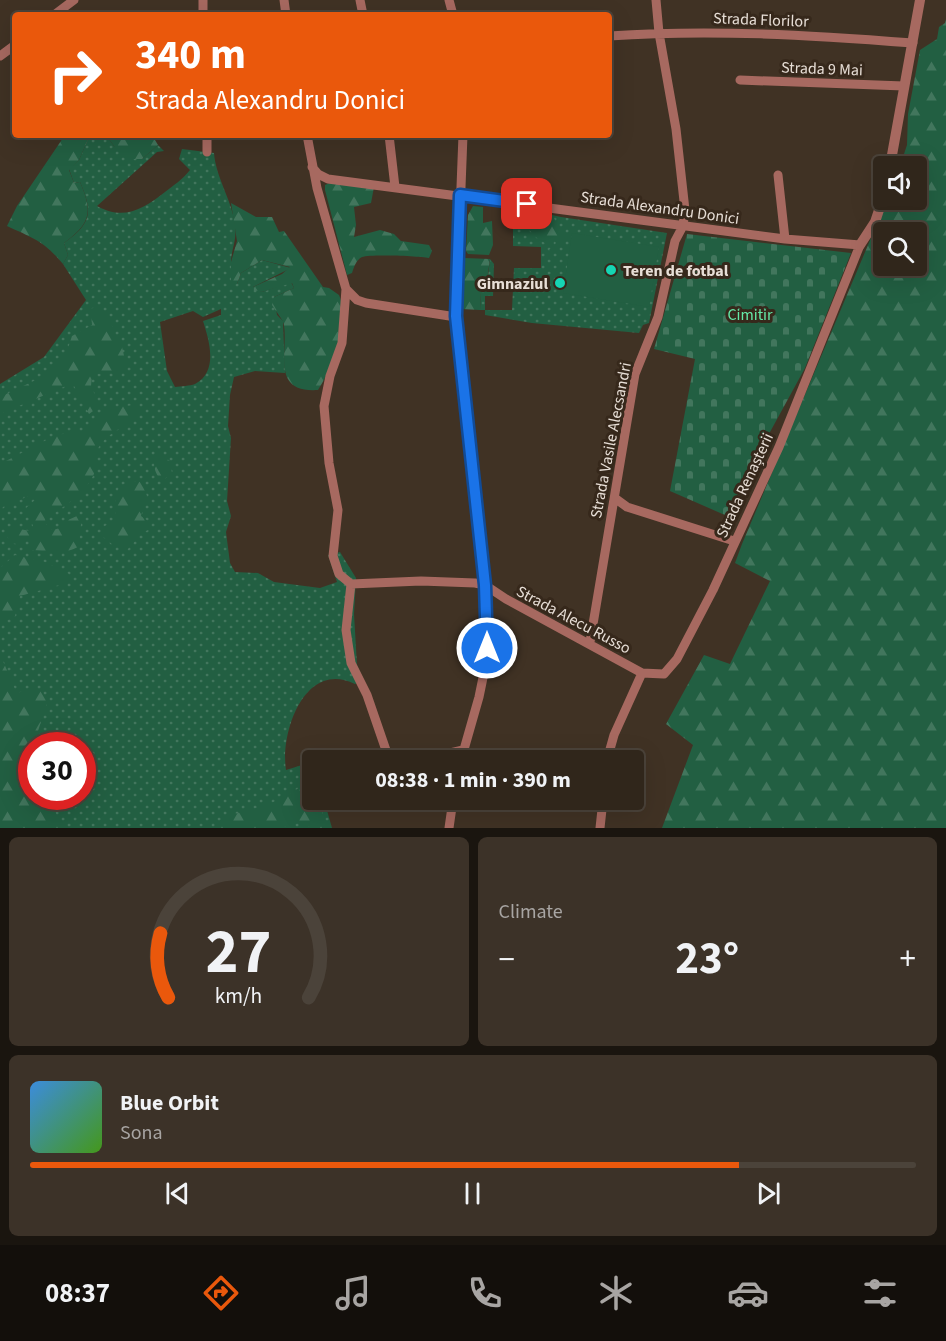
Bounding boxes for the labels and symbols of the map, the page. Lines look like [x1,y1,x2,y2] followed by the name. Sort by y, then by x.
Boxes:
[713,7,809,33] street label: Strada Florilor
[781,57,863,81] street label: Strada 9 Mai
[501,178,552,229] pin
[579,186,741,230] street label: Strada Alexandru Donici
[623,260,729,282] place label: Teren de fotbal
[604,263,618,277] marker: Teren de fotbal
[477,273,548,295] place label: Gimnaziul
[553,276,567,290] marker: Gimnaziul
[727,304,773,326] park label: Cimitir
[585,360,637,520] street label: Strada Vasile Alecsandri
[711,429,779,542] street label: Strada Renașterii
[512,580,635,659] street label: Strada Alecu Russo
[455,616,519,680] position arrow
[18,732,96,810] speed limit sign: 30

